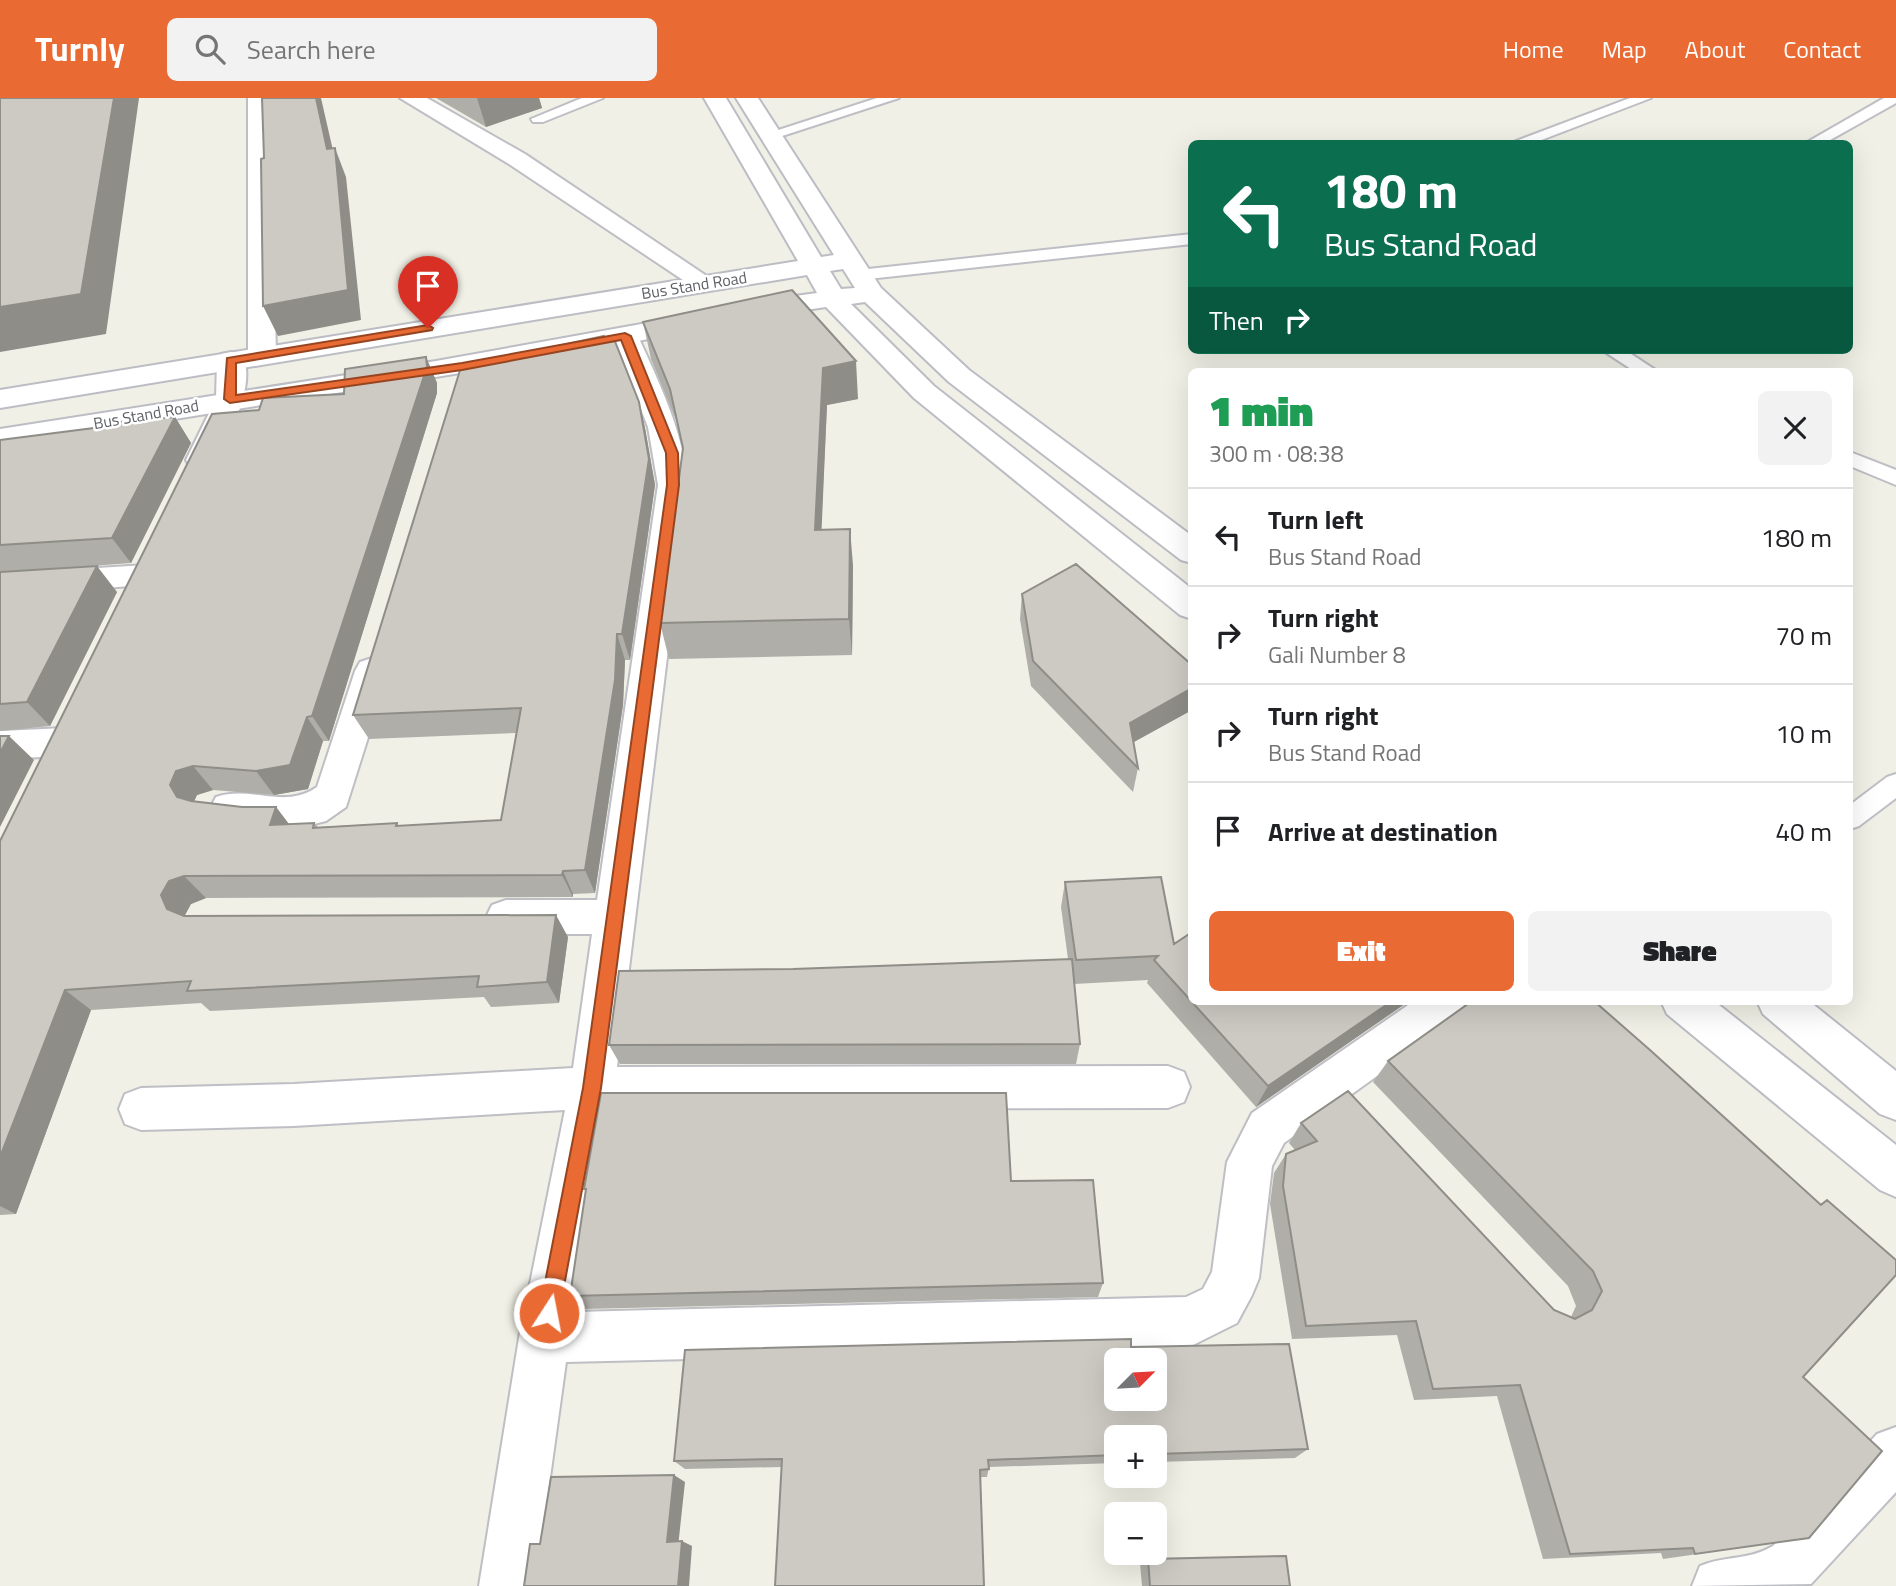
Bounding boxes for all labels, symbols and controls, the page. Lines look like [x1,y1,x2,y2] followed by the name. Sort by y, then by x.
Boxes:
[167,18,657,81] search box
[35,24,125,74] text: Turnly
[191,30,229,68] icon: search
[247,30,376,69] text: Search here
[1503,31,1564,67] text: Home
[1602,31,1647,67] text: Map
[1685,31,1745,67] text: About
[1783,31,1861,67] text: Contact
[1324,152,1458,227] text: 180 m
[1209,168,1300,259] icon: left
[1324,220,1537,268] text: Bus Stand Road
[398,256,458,328] pin
[639,265,749,305] street label: Bus Stand Road
[409,267,447,305] icon: arrive
[1209,301,1264,340] text: Then
[1278,301,1316,339] icon: right
[1209,378,1313,442] text: 1 min
[1758,391,1832,465] button: close
[91,393,201,435] street label: Bus Stand Road
[1209,436,1344,471] text: 300 m · 08:38
[1268,500,1363,539] text: Turn left
[1209,518,1247,556] icon: left
[1761,518,1832,557] text: 180 m
[1268,539,1421,574] text: Bus Stand Road
[1268,598,1379,637] text: Turn right
[1209,616,1247,654] icon: right
[1775,616,1832,655] text: 70 m
[1268,637,1406,672] text: Gali Number 8
[1268,696,1379,735] text: Turn right
[1209,714,1247,752] icon: right
[1775,714,1832,753] text: 10 m
[1268,735,1421,770] text: Bus Stand Road
[1209,812,1247,850] icon: arrive
[1268,812,1498,851] text: Arrive at destination
[1775,812,1832,851] text: 40 m
[1209,911,1514,991] button: Exit
[1528,911,1832,991] button: Share
[512,1276,586,1350] position arrow
[1104,1348,1167,1410] north arrow
[1104,1348,1167,1565] map controls
[1104,1425,1167,1488] button: +
[1104,1502,1167,1565] button: −

